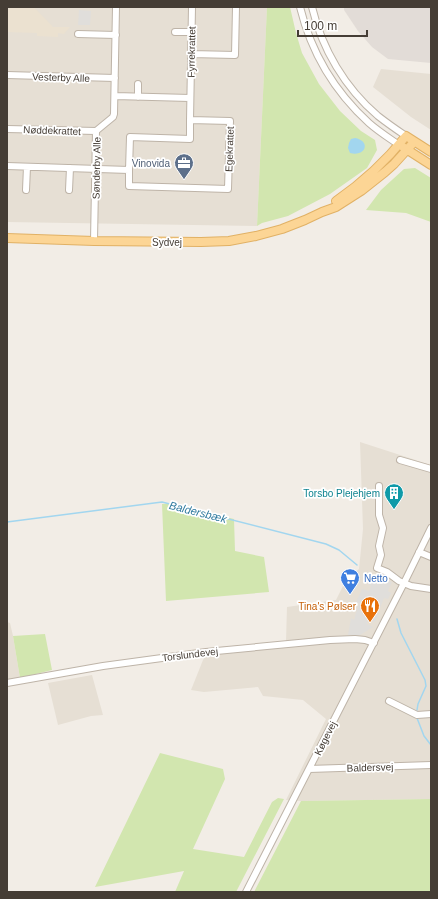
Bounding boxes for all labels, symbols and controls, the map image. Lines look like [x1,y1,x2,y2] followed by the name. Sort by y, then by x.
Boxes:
[298,12,367,38] scale bar
[304,19,337,33] text: 100 m
[186,26,197,78] street label: Fyrrekrattet
[32,71,91,84] street label: Vesterby Alle
[23,124,81,137] street label: Nøddekrattet
[223,126,236,172] street label: Egekrattet
[90,136,103,199] street label: Sønderby Alle
[173,152,195,180] office icon: Vinovida
[132,158,170,169] place label: Vinovida
[152,237,182,248] street label: Sydvej
[383,482,405,510] building icon: Torsbo Plejehjem
[303,488,380,499] place label: Torsbo Plejehjem
[168,499,228,525] water label: Baldersbæk
[339,567,361,595] supermarket icon: Netto
[364,573,388,584] place label: Netto
[359,595,381,623] restaurant icon: Tina's Pølser
[298,601,357,612] place label: Tina's Pølser
[162,646,219,663] street label: Torslundevej
[312,719,339,757] street label: Køgevej
[346,761,394,774] street label: Baldersvej

